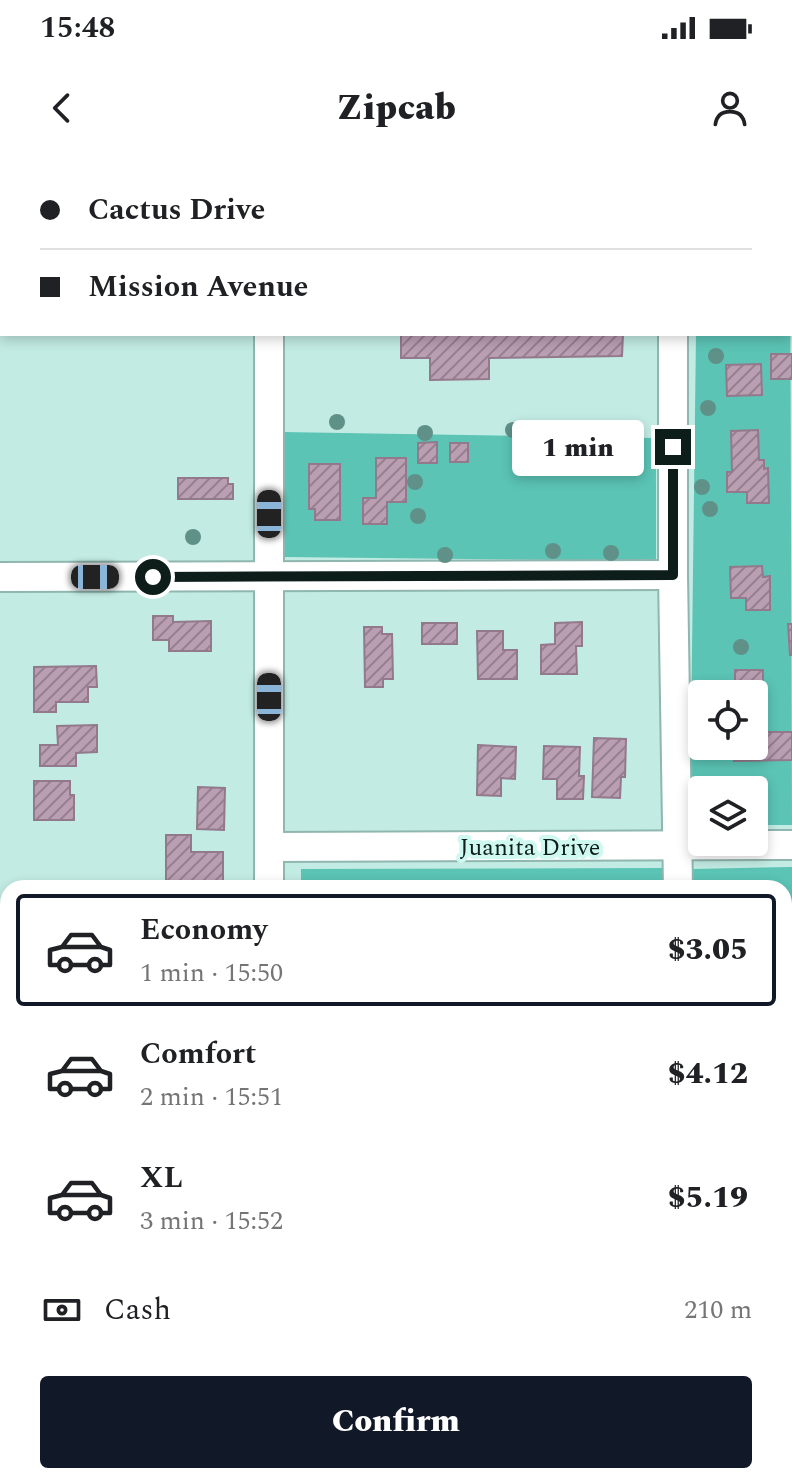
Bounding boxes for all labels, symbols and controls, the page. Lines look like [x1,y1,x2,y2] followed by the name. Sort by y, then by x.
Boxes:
[40,5,115,51] text: 15:48
[336,81,456,136] text: Zipcab
[40,86,84,130] icon: back
[708,86,752,130] icon: person
[88,187,265,233] text: Cactus Drive
[88,264,309,310] text: Mission Avenue
[513,419,645,475] callout: 1 min
[542,428,614,468] text: 1 min
[655,429,691,465] route end
[257,490,281,538] car
[135,559,171,595] route start
[71,565,119,589] car
[257,673,281,721] car
[688,680,768,856] map controls
[688,680,768,760] button: locate
[688,776,768,856] button: layers
[460,830,600,866] street label: Juanita Drive
[140,907,267,953] text: Economy
[44,914,116,986] icon: car
[668,927,748,973] text: $3.05
[140,953,283,993] text: 1 min · 15:50
[140,1031,256,1077] text: Comfort
[44,1038,116,1110] icon: car
[668,1051,748,1097] text: $4.12
[140,1077,283,1117] text: 2 min · 15:51
[140,1155,183,1201] text: XL
[44,1162,116,1234] icon: car
[668,1175,748,1221] text: $5.19
[140,1201,283,1241] text: 3 min · 15:52
[104,1287,171,1333] text: Cash
[40,1288,84,1332] icon: cash
[684,1290,752,1330] text: 210 m
[40,1376,752,1468] button: Confirm

